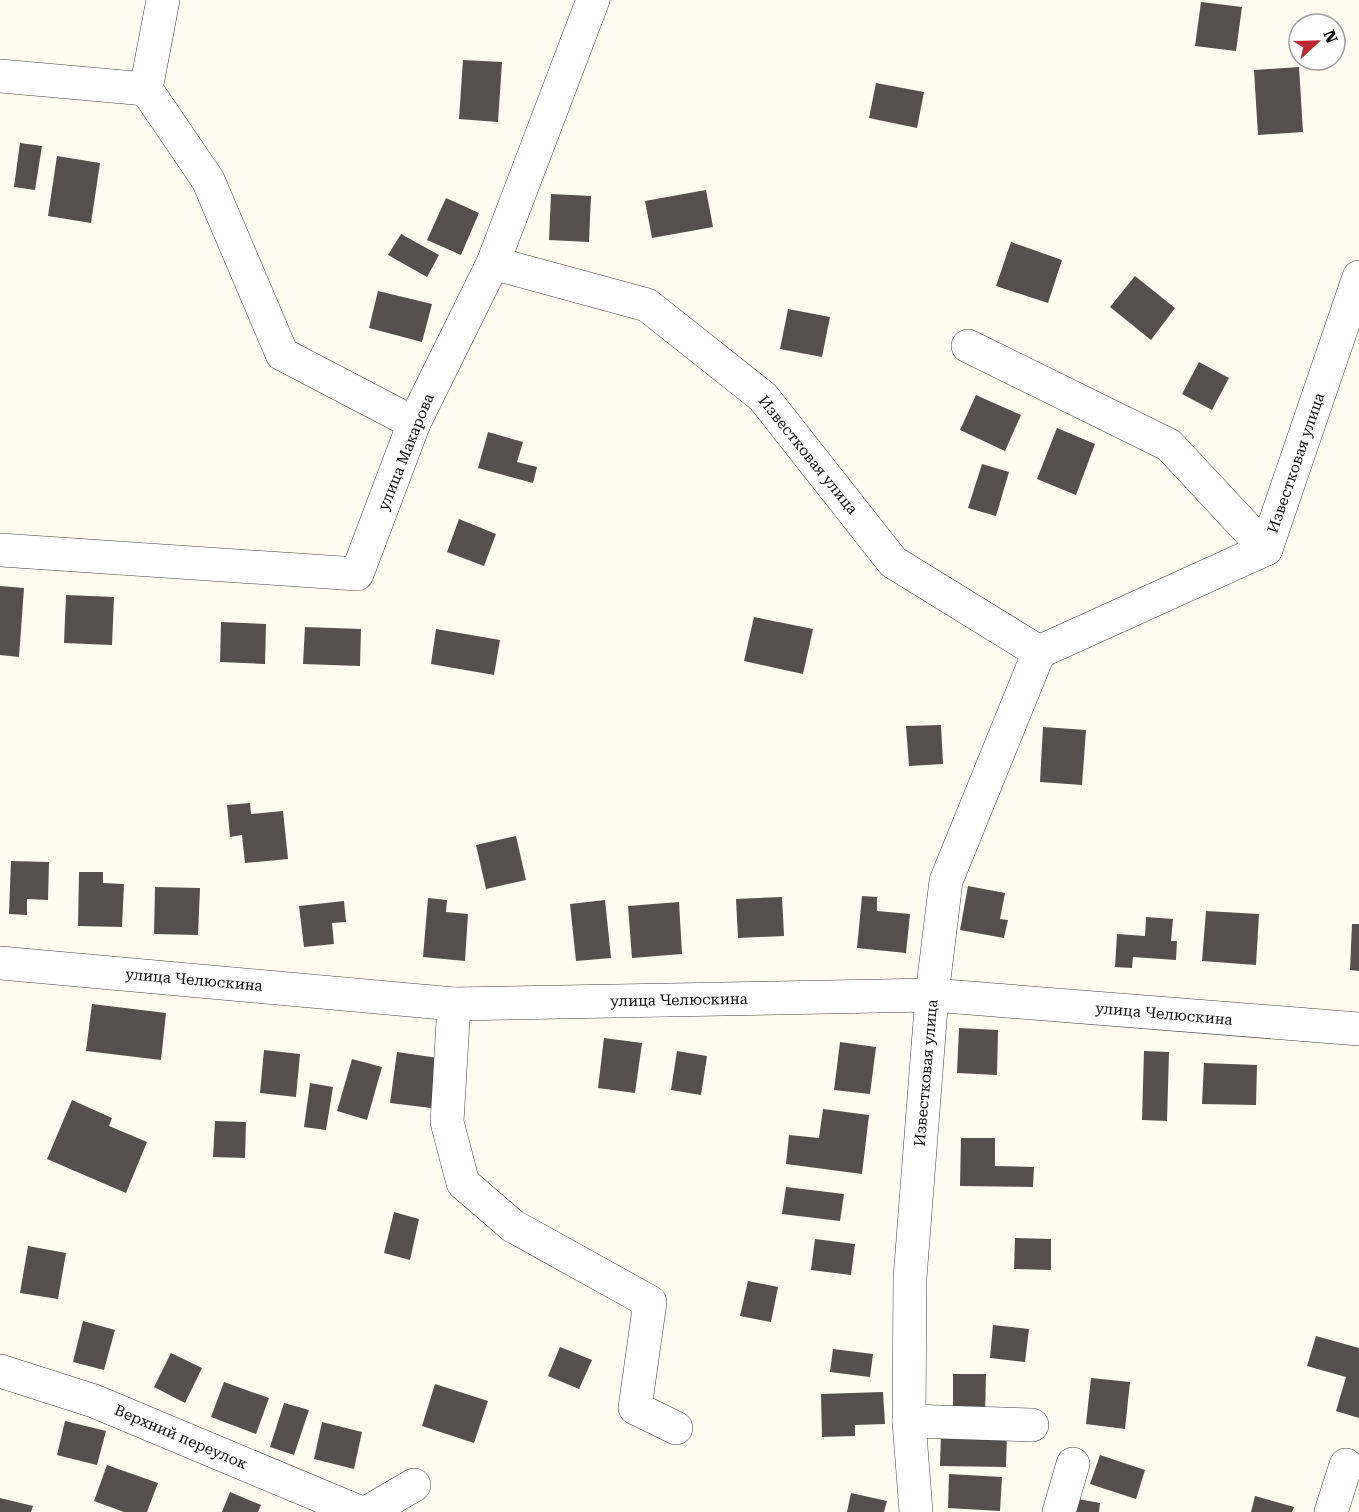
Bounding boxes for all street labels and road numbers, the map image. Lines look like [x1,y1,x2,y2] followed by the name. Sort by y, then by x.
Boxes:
[1263,390,1329,536] street label: Известковая улица
[374,391,438,513] street label: улица Макарова
[755,392,861,518] street label: Известковая улица
[125,965,263,995] street label: улица Челюскина
[610,990,748,1010] street label: улица Челюскина
[911,999,941,1147] street label: Известковая улица
[1095,999,1233,1029] street label: улица Челюскина
[112,1401,251,1473] street label: Верхний переулок

